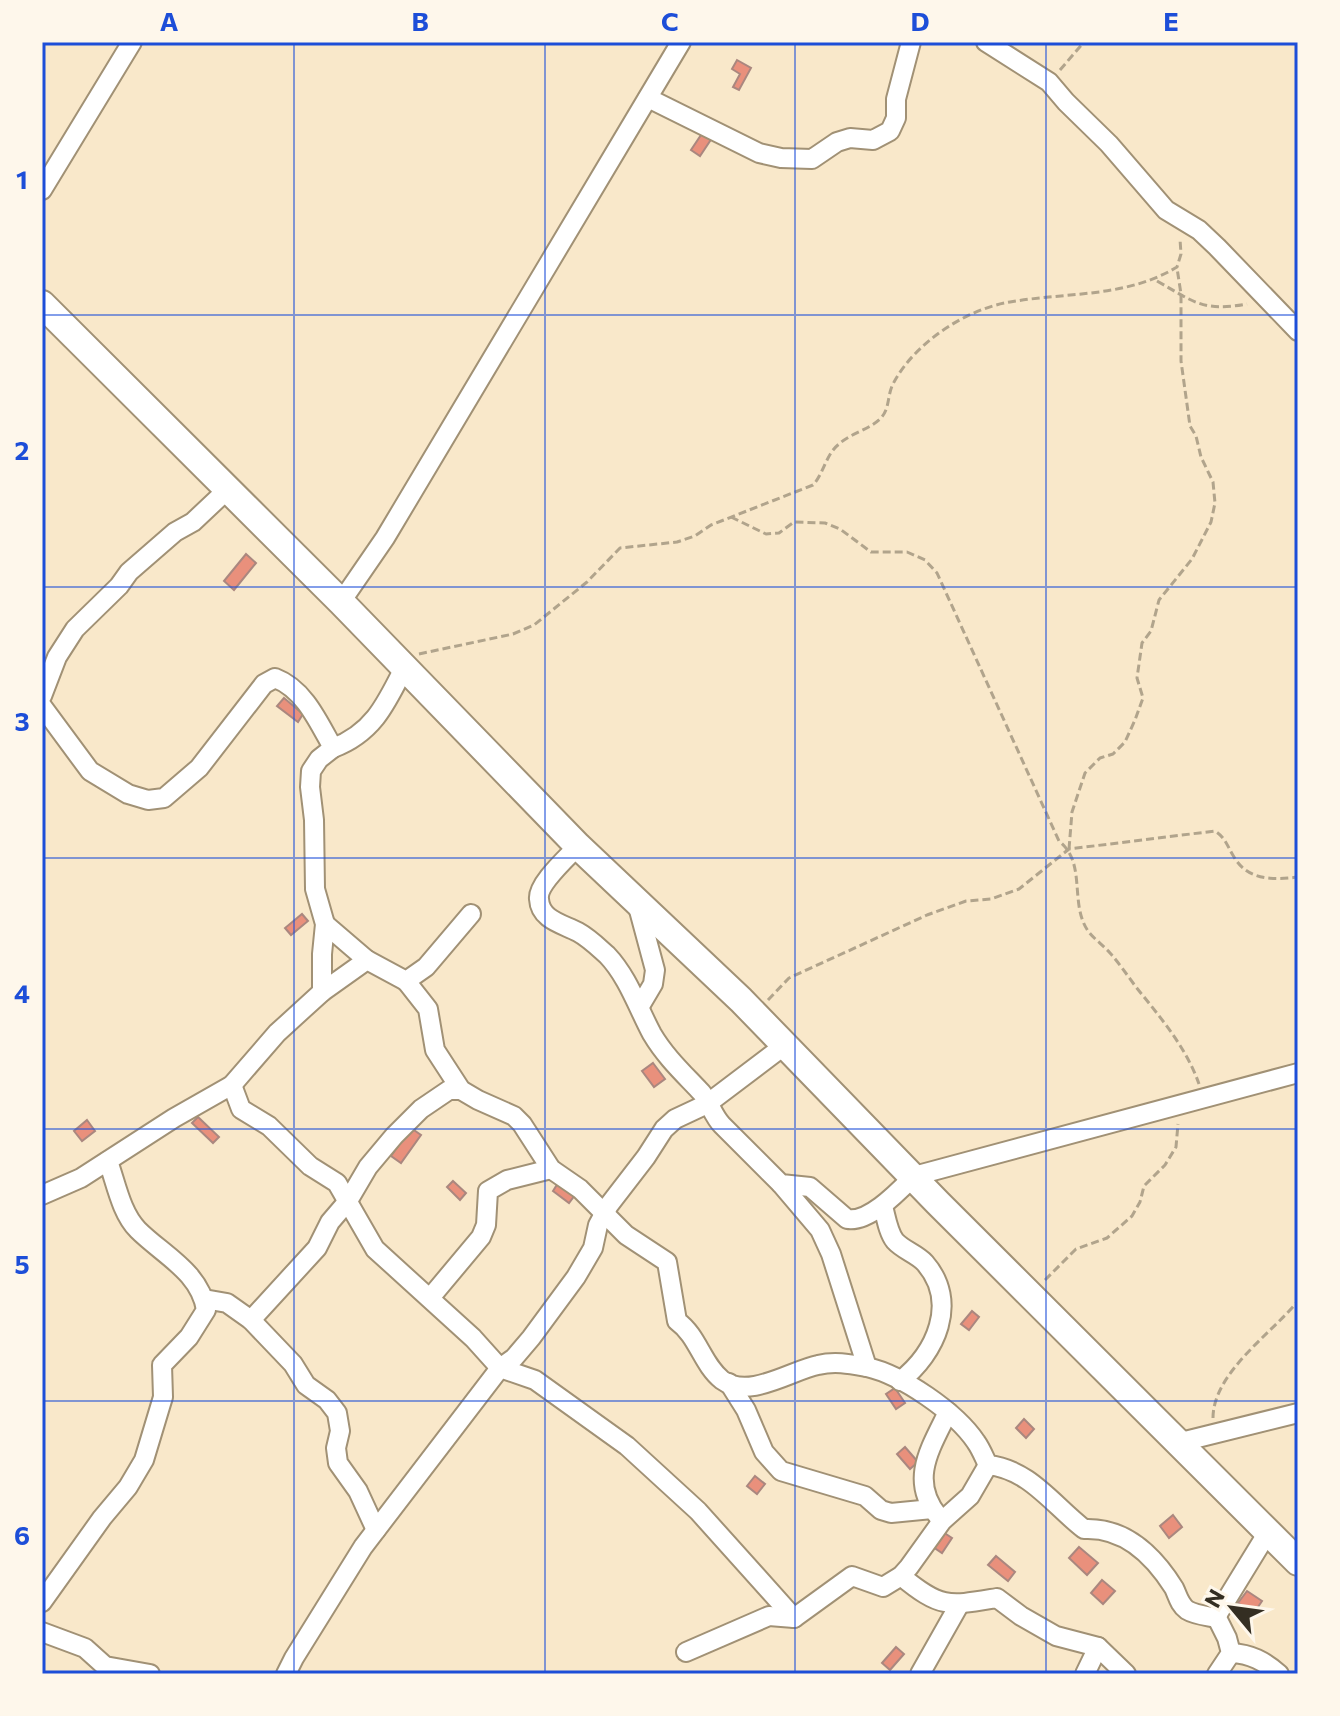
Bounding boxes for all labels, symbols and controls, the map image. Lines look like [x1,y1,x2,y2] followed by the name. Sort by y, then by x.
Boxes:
[160,5,179,36] text: A
[411,5,429,36] text: B
[661,5,679,36] text: C
[910,5,930,36] text: D
[1163,5,1179,36] text: E
[16,163,28,194] text: 1
[15,434,29,465] text: 2
[14,705,30,736] text: 3
[14,977,30,1008] text: 4
[14,1248,30,1279] text: 5
[14,1519,30,1550] text: 6
[1192,1568,1272,1648] north arrow
[1198,1584,1230,1612] text: N

